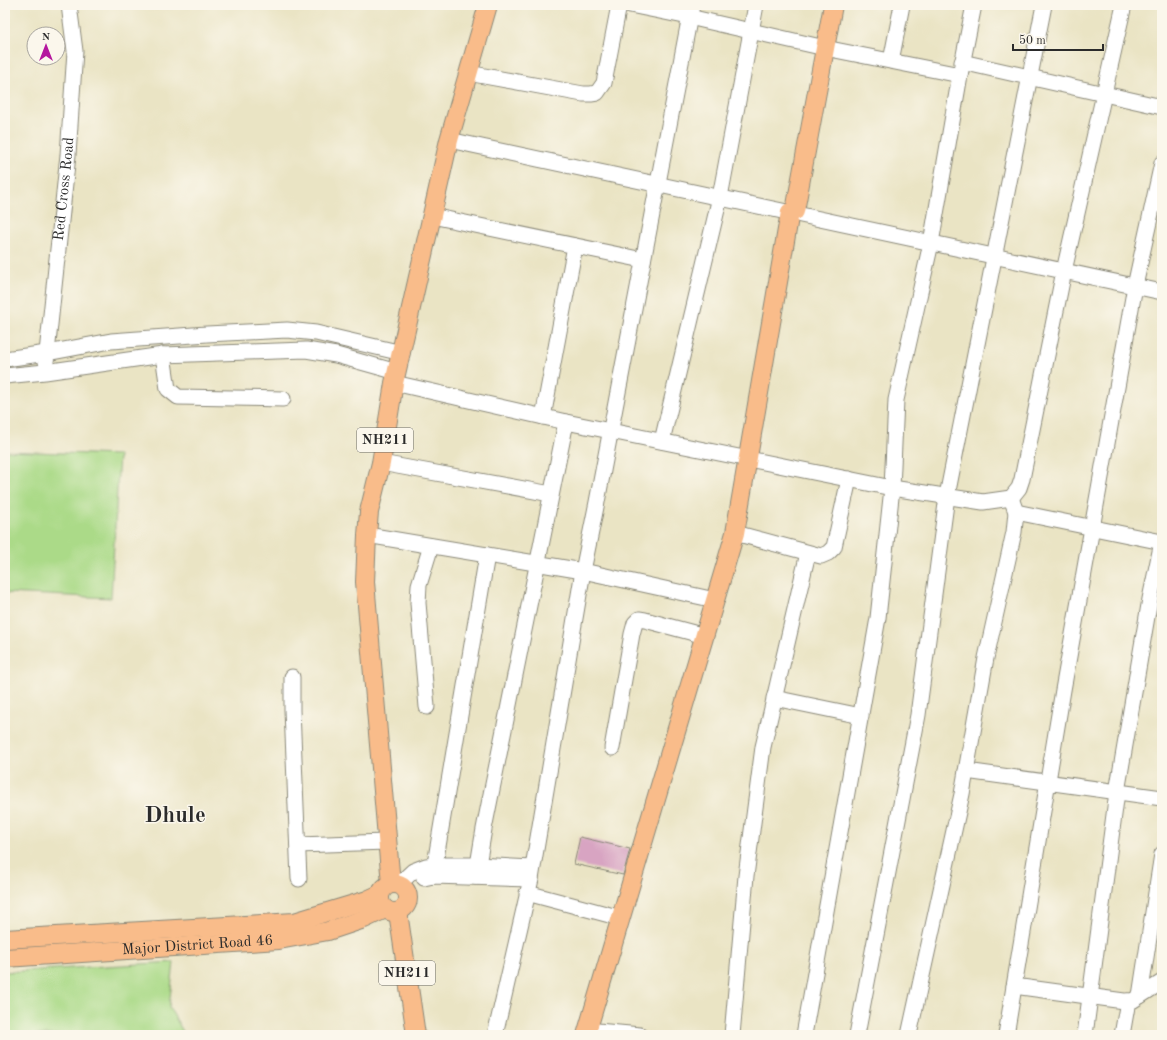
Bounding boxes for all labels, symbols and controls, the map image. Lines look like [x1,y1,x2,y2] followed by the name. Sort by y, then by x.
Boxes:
[26,26,66,66] north arrow
[1013,26,1103,52] scale bar
[42,32,51,43] text: N
[1019,34,1046,47] text: 50 m
[51,137,77,242] street label: Red Cross Road
[357,428,413,452] road number: NH211
[144,804,206,827] district label: Dhule
[122,933,274,958] street label: Major District Road 46
[379,961,435,985] road number: NH211

